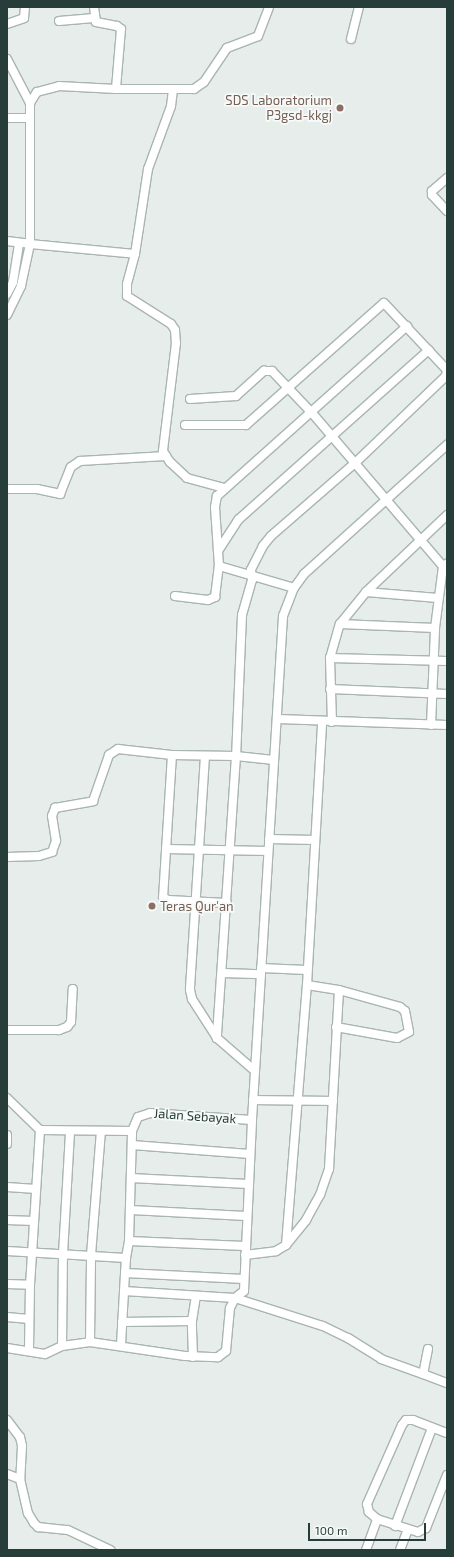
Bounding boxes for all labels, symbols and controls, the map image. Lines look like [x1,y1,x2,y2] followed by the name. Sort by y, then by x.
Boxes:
[225,93,332,124] place label: SDS Laboratorium P3gsd-kkgj
[335,103,345,113] marker: SDS Laboratorium P3gsd-kkgj
[160,898,234,914] place label: Teras Qur'an
[147,901,157,911] marker: Teras Qur'an
[153,1105,237,1127] street label: Jalan Sebayak
[310,1515,428,1541] scale bar
[315,1523,347,1537] text: 100 m

